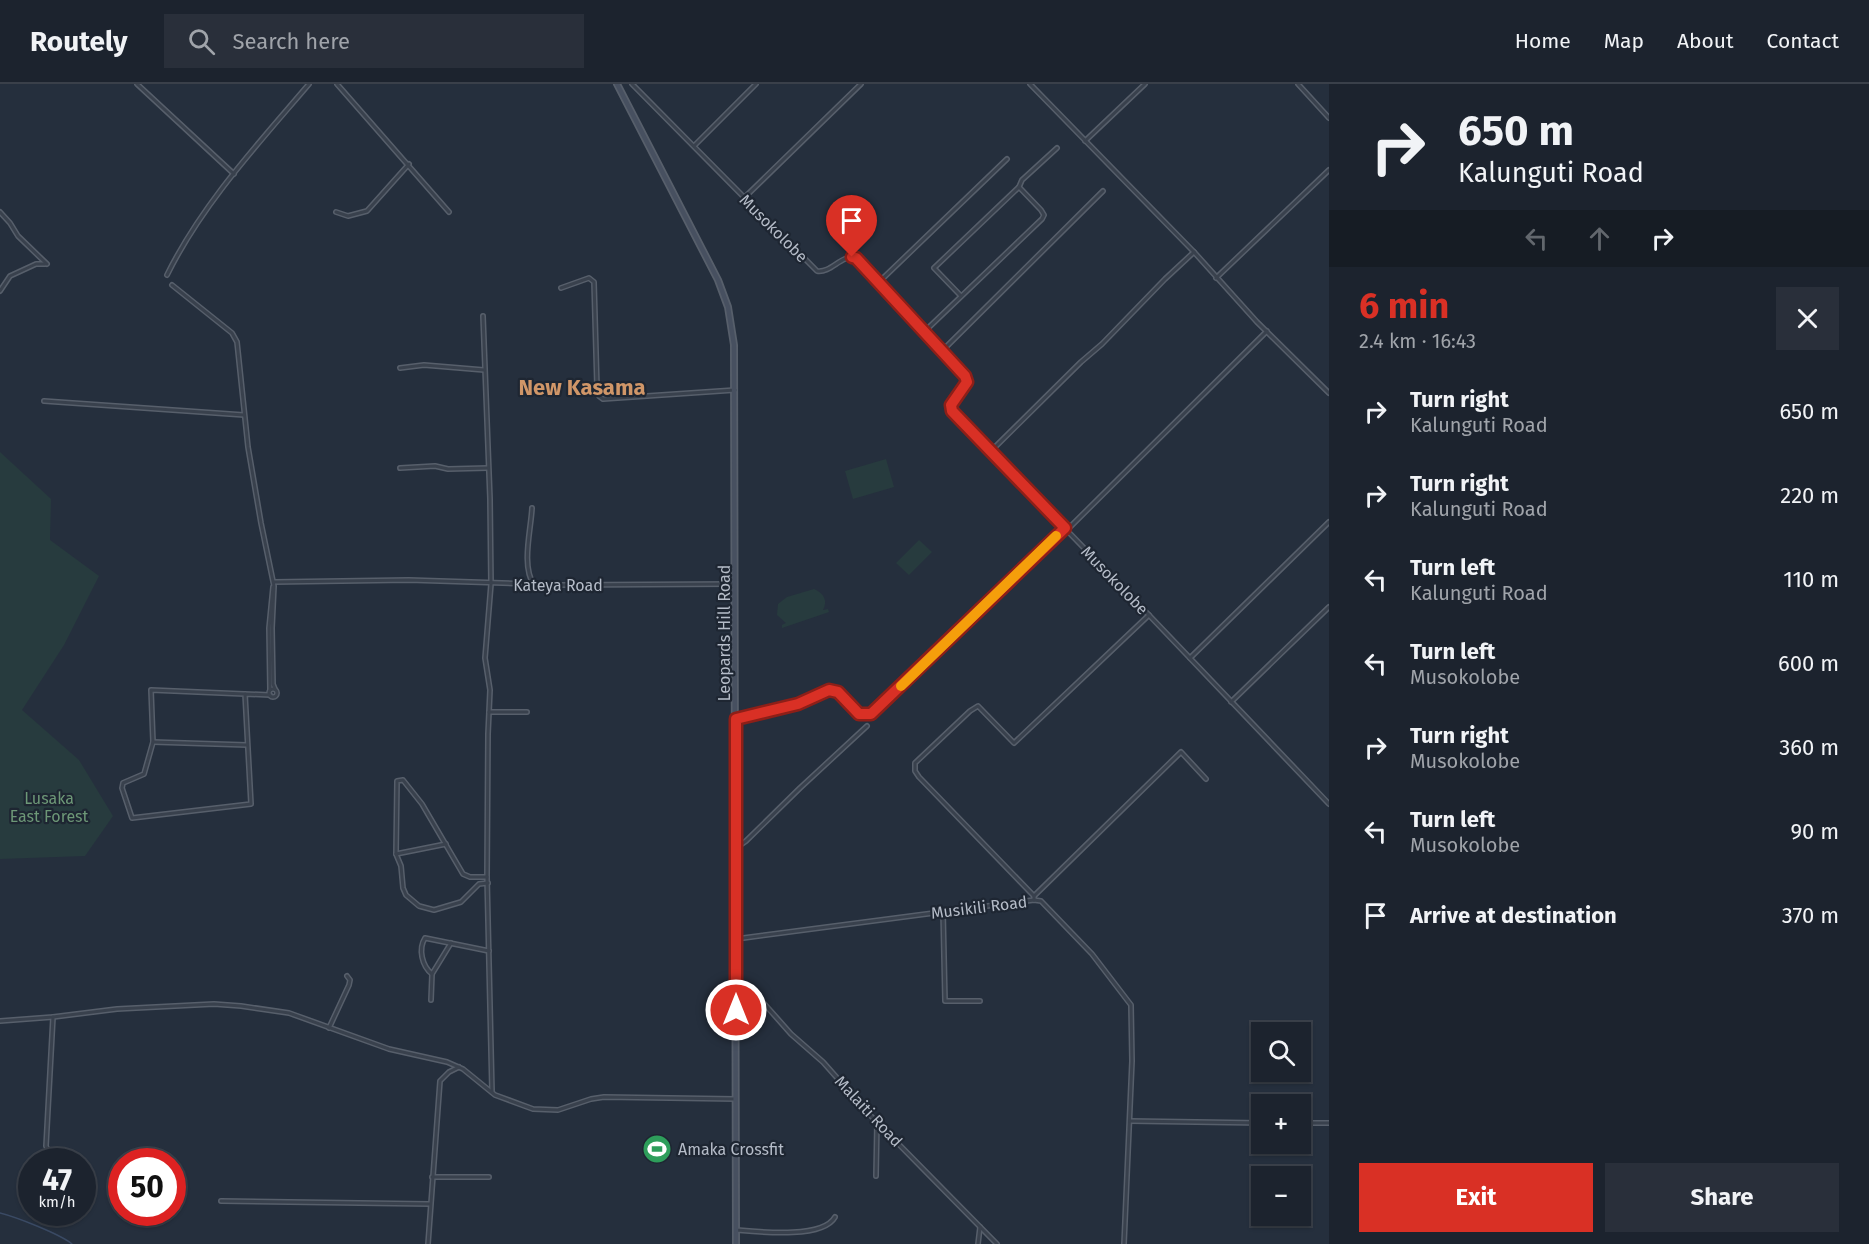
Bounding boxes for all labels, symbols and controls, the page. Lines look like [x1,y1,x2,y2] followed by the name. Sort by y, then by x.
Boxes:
[164,14,584,68] search box
[30,25,128,58] text: Routely
[185,25,218,58] icon: search
[233,28,350,55] text: Search here
[1515,28,1571,54] text: Home
[1604,28,1644,54] text: Map
[1677,28,1734,54] text: About
[1767,28,1839,54] text: Contact
[1458,106,1574,156] text: 650 m
[1359,108,1437,186] icon: right
[1458,157,1644,189] text: Kalunguti Road
[736,190,812,266] street label: Musokolobe
[826,195,877,257] pin
[835,204,868,237] icon: arrive
[1520,222,1553,255] icon: left
[1583,222,1616,255] icon: ahead
[1646,222,1679,255] icon: right
[1359,284,1449,328] text: 6 min
[1776,287,1839,350] button: close
[1359,329,1476,353] text: 2.4 km · 16:43
[518,374,646,401] district label: New Kasama
[1410,386,1509,413] text: Turn right
[1359,395,1392,428] icon: right
[1779,398,1839,425] text: 650 m
[1410,413,1548,437] text: Kalunguti Road
[1410,470,1509,497] text: Turn right
[1359,479,1392,512] icon: right
[1780,482,1839,509] text: 220 m
[1410,497,1548,521] text: Kalunguti Road
[1077,542,1152,619] street label: Musokolobe
[1410,554,1495,581] text: Turn left
[1359,563,1392,596] icon: left
[715,565,734,701] street label: Leopards Hill Road
[1783,566,1839,593] text: 110 m
[513,576,603,595] street label: Kateya Road
[1410,581,1548,605] text: Kalunguti Road
[1410,638,1495,665] text: Turn left
[1359,647,1392,680] icon: left
[1778,650,1839,677] text: 600 m
[1410,665,1520,689] text: Musokolobe
[1410,722,1509,749] text: Turn right
[1359,731,1392,764] icon: right
[1779,734,1839,761] text: 360 m
[1410,749,1520,773] text: Musokolobe
[10,789,89,826] park label: Lusaka East Forest
[1410,806,1495,833] text: Turn left
[1359,815,1392,848] icon: left
[1790,818,1839,845] text: 90 m
[1410,833,1520,857] text: Musokolobe
[930,892,1028,923] street label: Musikili Road
[1359,899,1392,932] icon: arrive
[1410,902,1617,929] text: Arrive at destination
[1782,902,1839,929] text: 370 m
[704,978,768,1042] position arrow
[1251,1022,1311,1226] map controls
[1251,1022,1311,1082] button: search
[831,1072,906,1151] street label: Malaiti Road
[1251,1094,1311,1154] button: +
[641,1133,673,1165] sports icon: Amaka Crossfit
[678,1140,784,1159] place label: Amaka Crossfit
[108,1148,186,1226] speed limit sign: 50
[42,1162,72,1198] text: 47
[1359,1163,1593,1232] button: Exit
[1605,1163,1839,1232] button: Share
[1251,1166,1311,1226] button: −
[38,1193,76,1211] text: km/h

